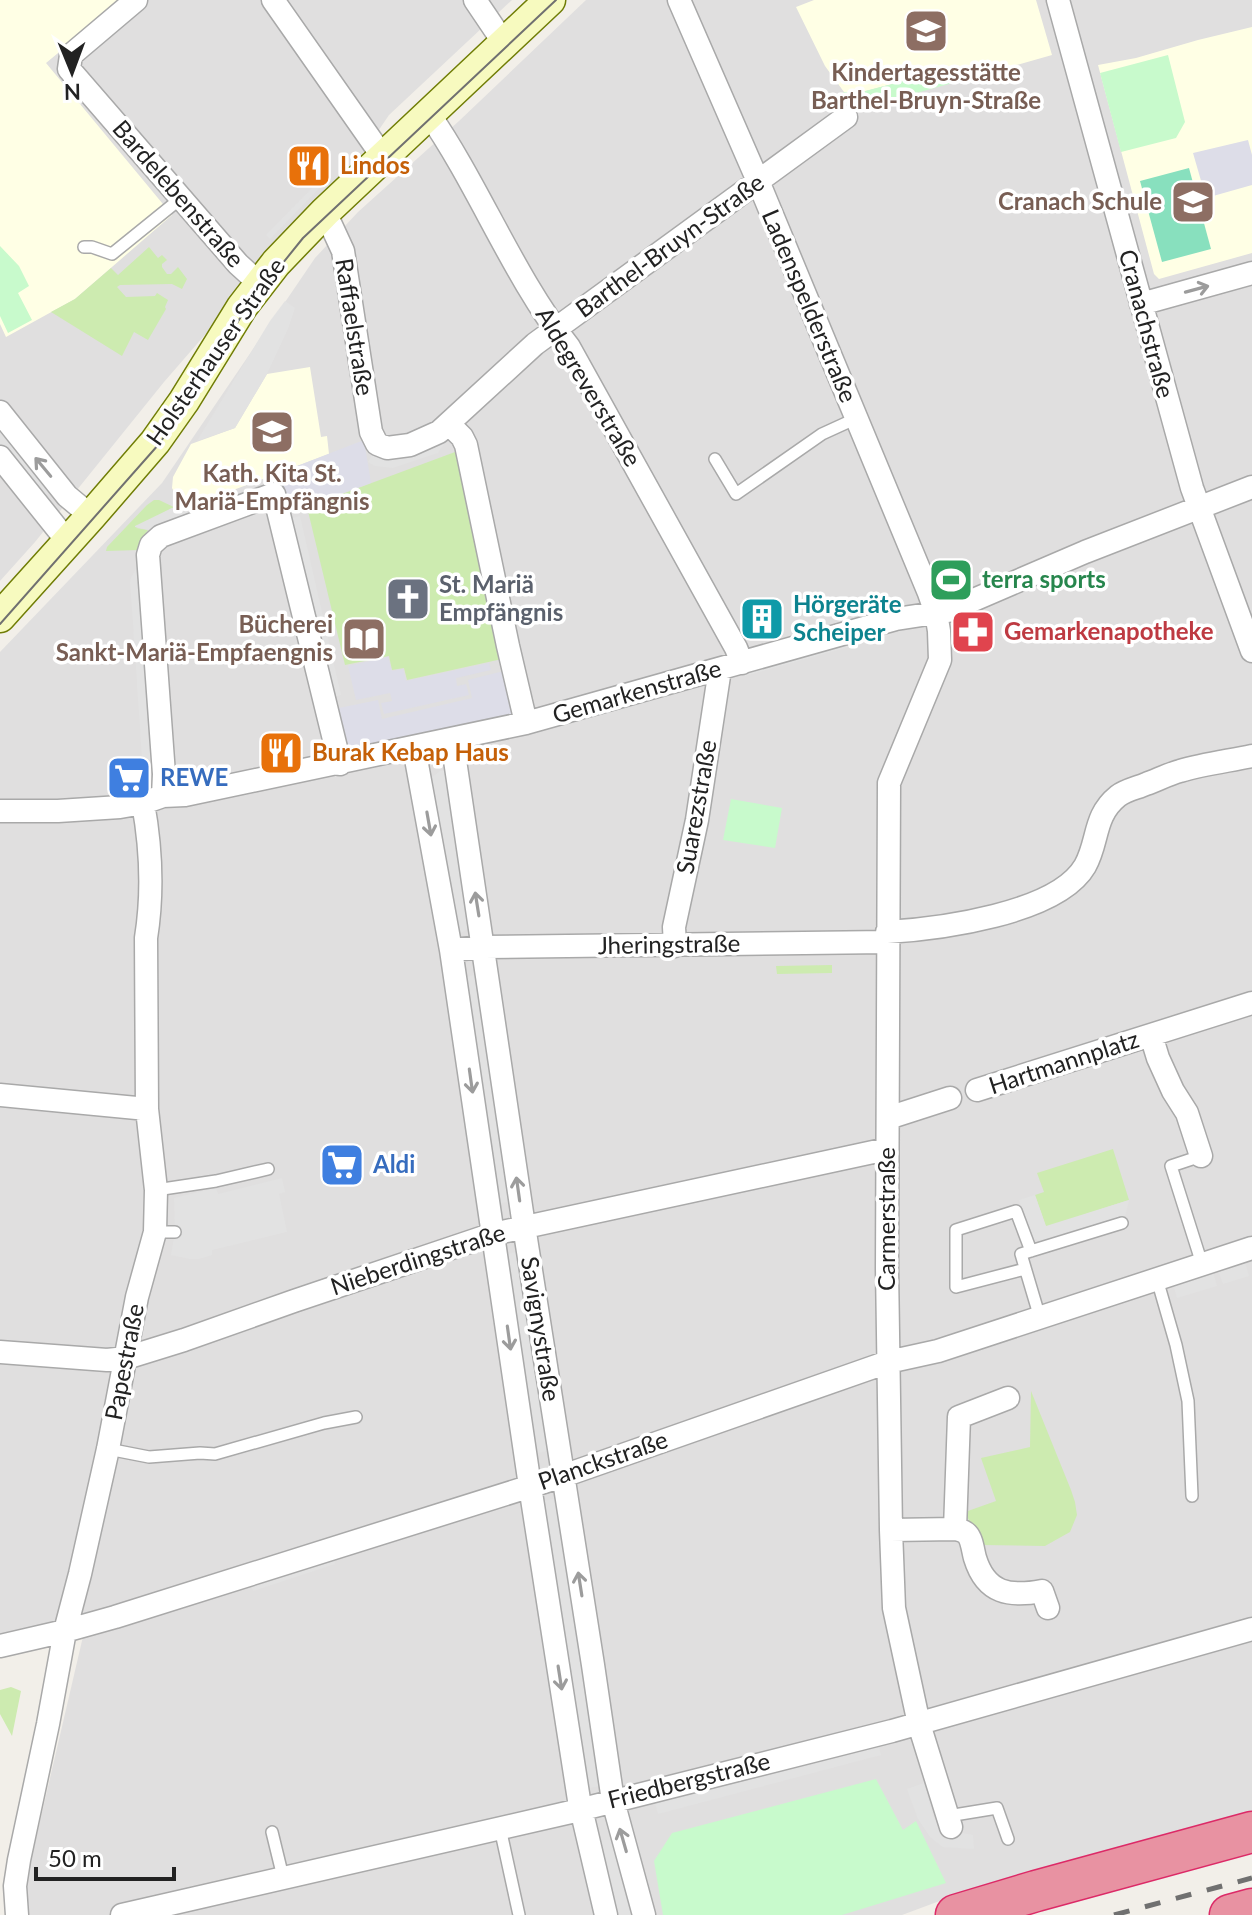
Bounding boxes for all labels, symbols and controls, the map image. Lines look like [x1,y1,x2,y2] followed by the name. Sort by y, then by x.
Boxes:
[902,7,950,55] school or university icon: Kindertagesstätte Barthel-Bruyn-Straße
[32,32,112,112] north arrow
[811,57,1041,114] place label: Kindertagesstätte Barthel-Bruyn-Straße
[64,79,81,106] text: N
[107,113,251,273] street label: Bardelebenstraße
[285,142,333,190] restaurant icon: Lindos
[340,150,410,179] place label: Lindos
[569,167,769,323] street label: Barthel-Bruyn-Straße
[1169,178,1217,226] school or university icon: Cranach Schule
[998,186,1162,215] place label: Cranach Schule
[757,205,864,406] street label: Ladenspelderstraße
[1114,246,1181,401] street label: Cranachstraße
[139,252,290,450] street label: Holsterhauser Straße
[330,256,381,398] street label: Raffaelstraße
[1183,280,1209,295] one-way arrow
[530,301,648,471] street label: Aldegreverstraße
[248,408,296,456] school or university icon: Kath. Kita St. Mariä-Empfängnis
[34,457,52,478] one-way arrow
[175,458,369,515] place label: Kath. Kita St. Mariä-Empfängnis
[927,556,975,604] sports icon: terra sports
[982,564,1106,593] place label: terra sports
[439,569,563,626] place label: St. Mariä Empfängnis
[384,575,432,623] church icon: St. Mariä Empfängnis
[793,589,902,646] place label: Hörgeräte Scheiper
[738,595,786,643] building icon: Hörgeräte Scheiper
[949,608,997,656] pharmacy icon: Gemarkenapotheke
[56,609,333,666] place label: Bücherei Sankt-Mariä-Empfaengnis
[340,615,388,663] library icon: Bücherei Sankt-Mariä-Empfaengnis
[1004,616,1214,645] place label: Gemarkenapotheke
[549,653,724,728] street label: Gemarkenstraße
[257,729,305,777] restaurant icon: Burak Kebap Haus
[312,737,509,766] place label: Burak Kebap Haus
[669,737,722,876] street label: Suarezstraße
[105,754,153,802] supermarket icon: REWE
[160,762,228,791] place label: REWE
[422,811,437,837] one-way arrow
[469,891,484,917] one-way arrow
[598,928,740,959] street label: Jheringstraße
[985,1024,1142,1099] street label: Hartmannplatz
[464,1068,479,1093] one-way arrow
[318,1141,366,1189] supermarket icon: Aldi
[871,1147,900,1291] street label: Carmerstraße
[372,1149,415,1178] place label: Aldi
[510,1176,525,1202] one-way arrow
[326,1217,509,1300] street label: Nieberdingstraße
[516,1254,567,1403] street label: Savignystraße
[98,1301,149,1422] street label: Papestraße
[502,1325,517,1350] one-way arrow
[534,1424,671,1495] street label: Planckstraße
[572,1572,587,1597] one-way arrow
[553,1665,568,1690] one-way arrow
[604,1745,773,1814] street label: Friedbergstraße
[615,1827,630,1853] one-way arrow
[36,1831,174,1881] scale bar
[48,1843,102,1872] text: 50 m

